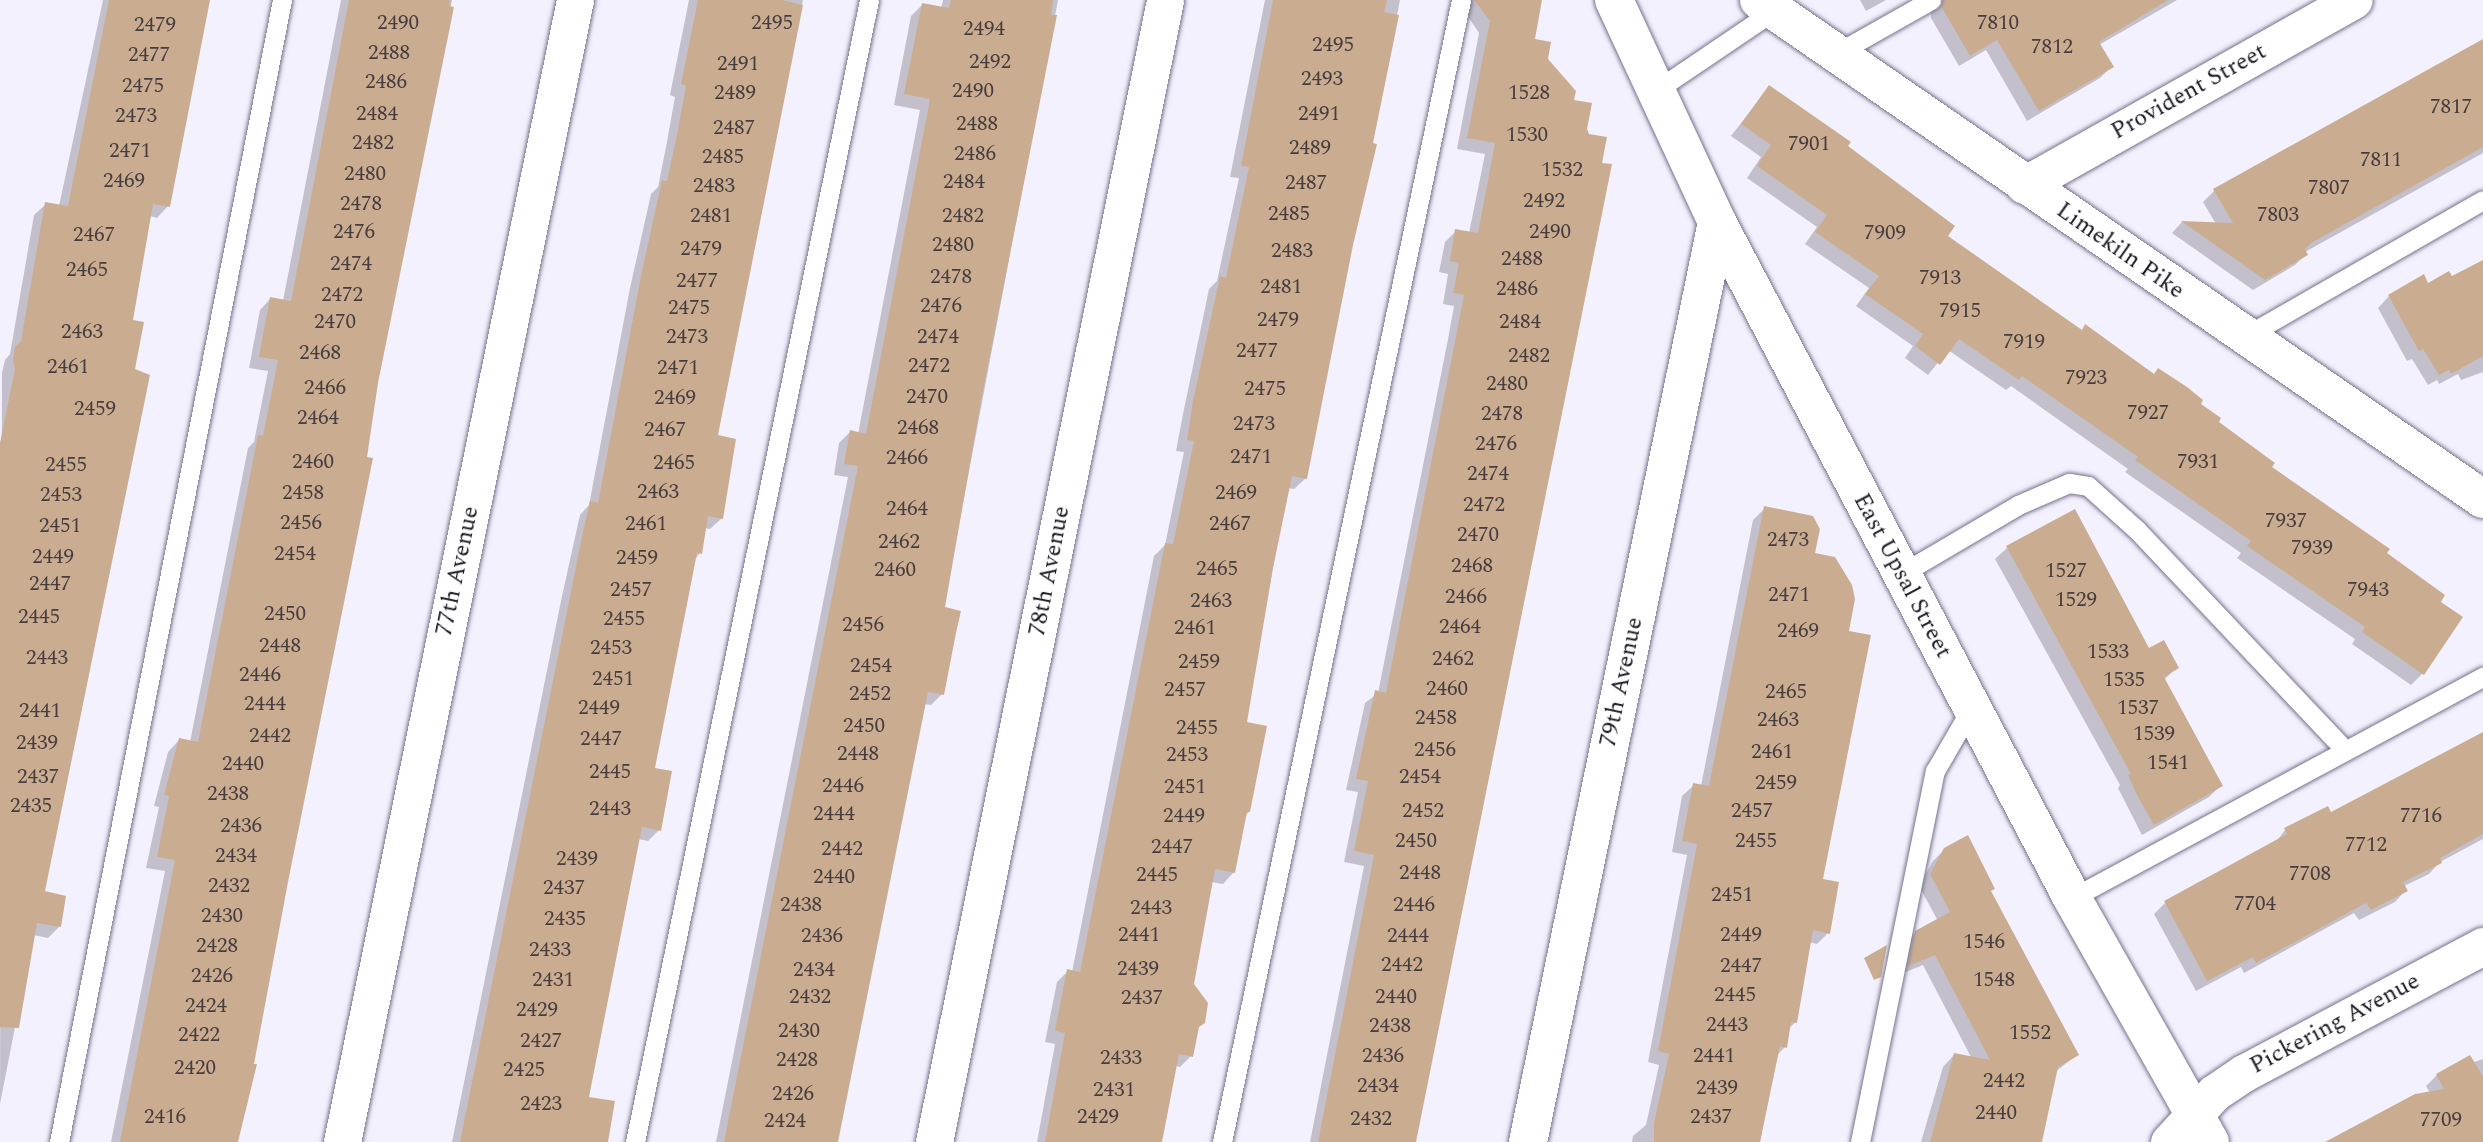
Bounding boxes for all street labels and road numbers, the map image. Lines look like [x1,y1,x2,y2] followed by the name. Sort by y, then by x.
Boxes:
[2106,37,2272,147] street label: Provident Street
[2050,196,2190,306] street label: Limekiln Pike
[1846,489,1958,663] street label: East Upsal Street
[430,504,486,638] street label: 77th Avenue
[1023,504,1077,638] street label: 78th Avenue
[1594,615,1650,749] street label: 79th Avenue
[2245,967,2425,1081] street label: Pickering Avenue

